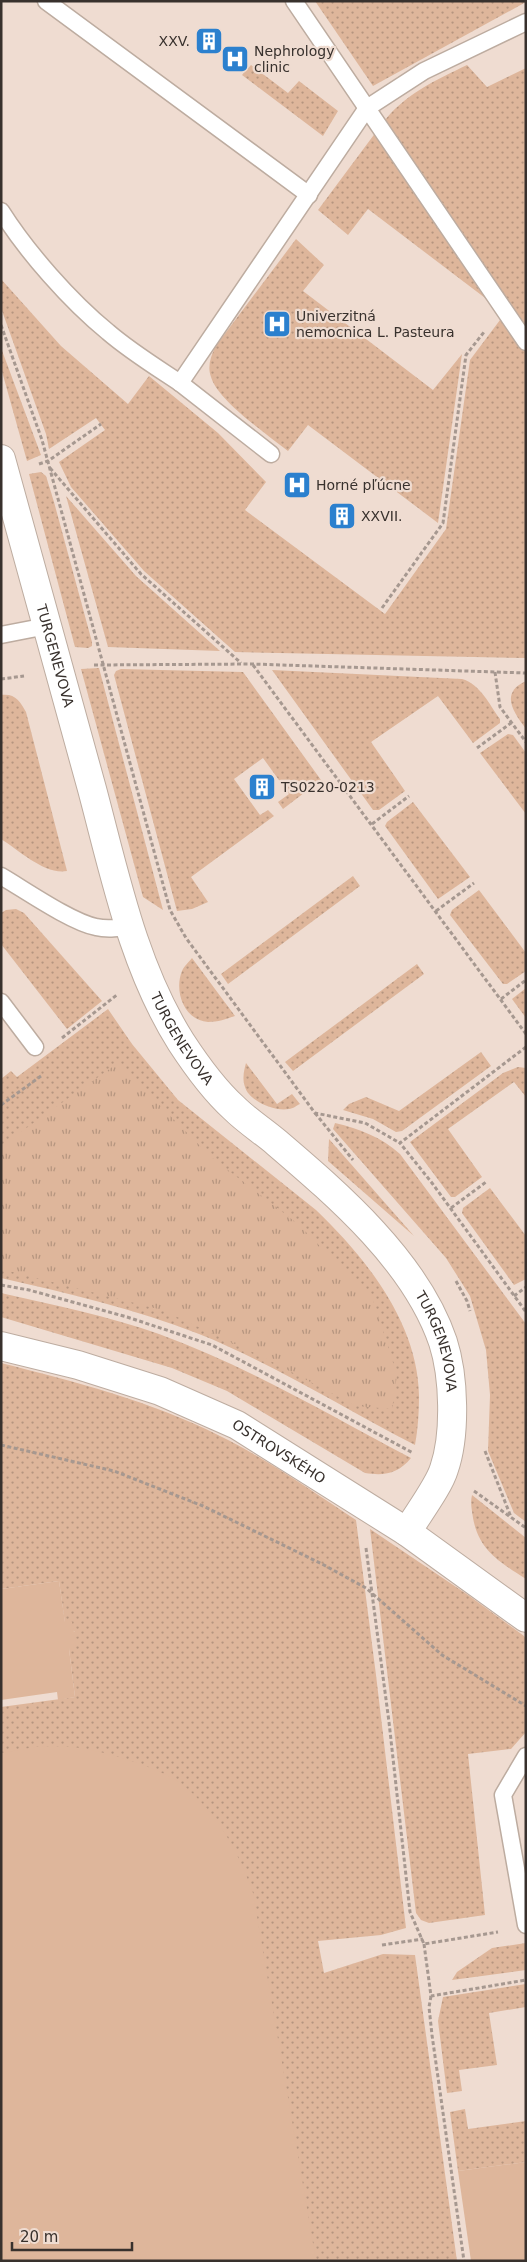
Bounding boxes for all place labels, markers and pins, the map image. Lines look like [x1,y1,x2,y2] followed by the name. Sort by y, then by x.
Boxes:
[194,26,224,56] building icon: XXV.
[159,33,190,49] place label: XXV.
[254,43,335,75] place label: Nephrology clinic
[220,44,250,74] hospital icon: Nephrology clinic
[296,308,455,340] place label: Univerzitná nemocnica L. Pasteura
[262,309,292,339] hospital icon: Univerzitná nemocnica L. Pasteura
[282,470,312,500] hospital icon: Horné pľúcne
[316,477,411,493] place label: Horné pľúcne
[327,501,357,531] building icon: XXVII.
[361,508,402,524] place label: XXVII.
[247,772,277,802] building icon: TS0220-0213
[280,779,375,795] place label: TS0220-0213

